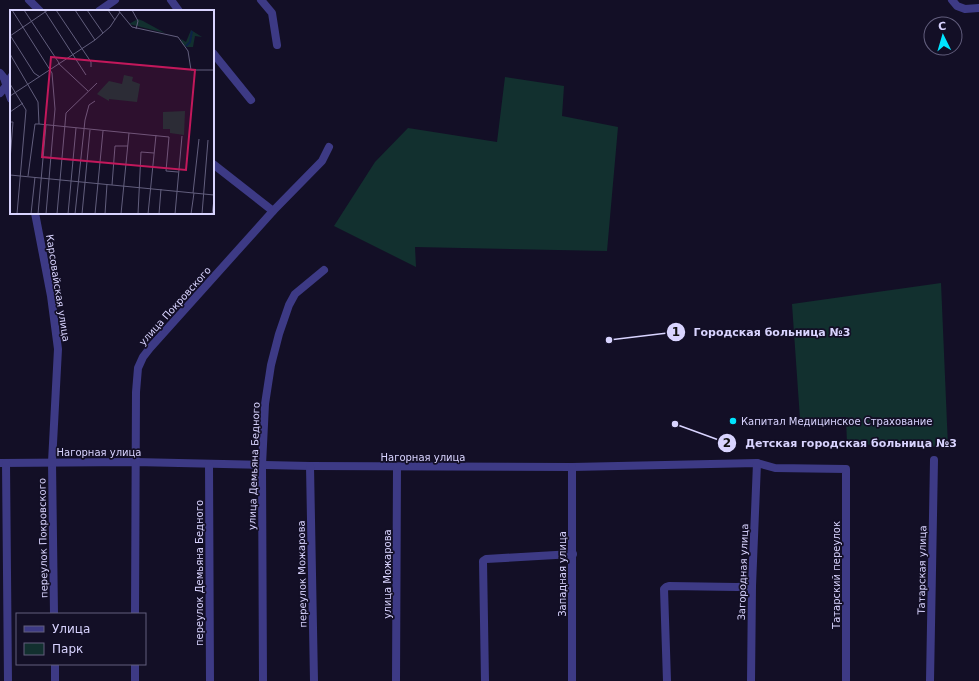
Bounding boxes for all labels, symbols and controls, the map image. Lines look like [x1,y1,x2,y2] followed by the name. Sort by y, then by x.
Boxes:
[10,10,214,214] inset map
[923,16,963,56] north arrow
[938,20,947,33] text: С
[44,234,72,342] street label: Карсовайская улица
[137,264,213,348] street label: улица Покровского
[666,321,859,344] callout: Городская больница №3
[672,325,680,339] text: 1
[693,326,851,339] text: Городская больница №3
[246,402,262,530] street label: улица Демьяна Бедного
[728,416,738,426] marker: Капитал Медицинское Страхование
[741,416,932,427] place label: Капитал Медицинское Страхование
[717,432,965,455] callout: Детская городская больница №3
[723,436,731,450] text: 2
[745,437,957,450] text: Детская городская больница №3
[57,447,141,458] street label: Нагорная улица
[381,452,465,463] street label: Нагорная улица
[36,478,50,598] street label: переулок Покровского
[194,500,205,646] street label: переулок Демьяна Бедного
[296,520,308,628] street label: переулок Можарова
[831,521,842,630] street label: Татарский переулок
[736,523,750,621] street label: Загородная улица
[916,525,928,616] street label: Татарская улица
[382,529,393,619] street label: улица Можарова
[557,531,568,617] street label: Западная улица
[16,613,146,665] legend
[52,622,90,636] text: Улица
[52,642,83,656] text: Парк

